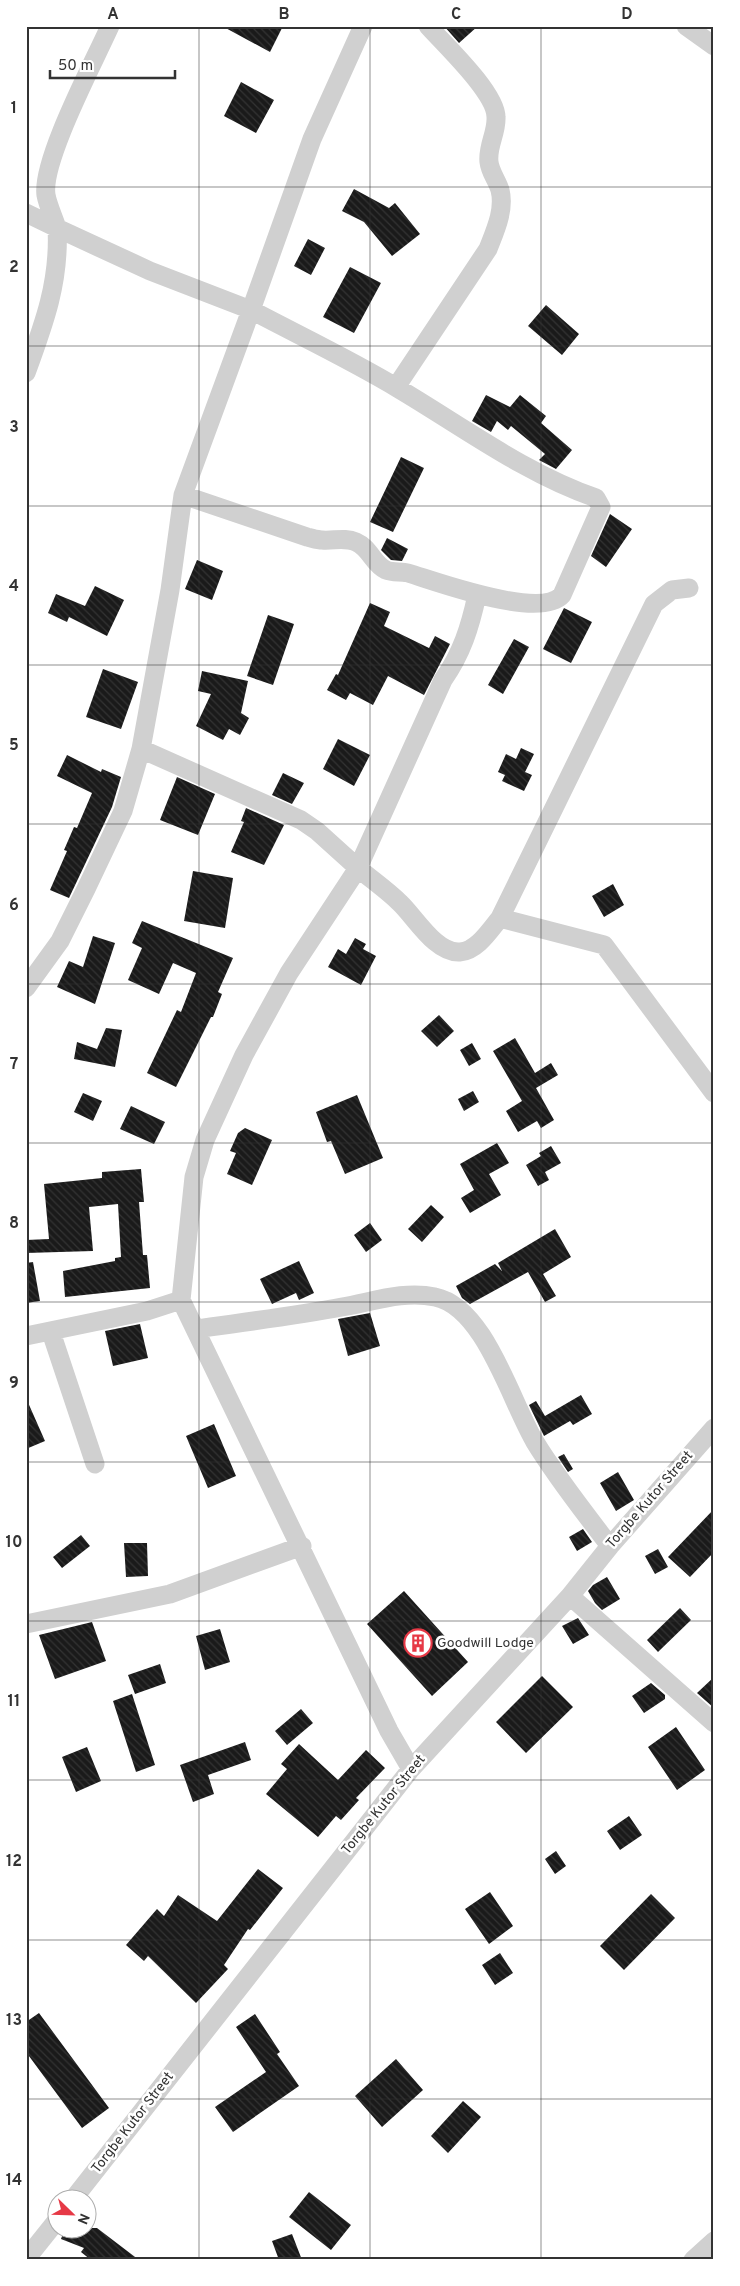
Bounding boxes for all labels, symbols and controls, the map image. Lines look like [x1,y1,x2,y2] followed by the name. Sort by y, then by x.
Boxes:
[107,5,119,25] text: A
[278,5,290,25] text: B
[451,5,461,25] text: C
[621,5,633,25] text: D
[50,48,175,80] scale bar
[58,57,93,76] text: 50 m
[11,99,17,119] text: 1
[9,258,19,278] text: 2
[9,418,19,438] text: 3
[9,577,19,597] text: 4
[9,736,19,756] text: 5
[9,896,19,916] text: 6
[10,1055,18,1075] text: 7
[9,1214,19,1234] text: 8
[9,1374,19,1394] text: 9
[603,1448,697,1552] street label: Torgbe Kutor Street
[6,1533,22,1553] text: 10
[403,1628,433,1658] building icon: Goodwill Lodge
[437,1635,534,1652] place label: Goodwill Lodge
[8,1692,20,1712] text: 11
[338,1752,430,1858] street label: Torgbe Kutor Street
[6,1852,22,1872] text: 12
[6,2011,22,2031] text: 13
[88,2069,178,2177] street label: Torgbe Kutor Street
[6,2171,22,2191] text: 14
[48,2188,98,2238] north arrow
[73,2211,92,2226] text: N

